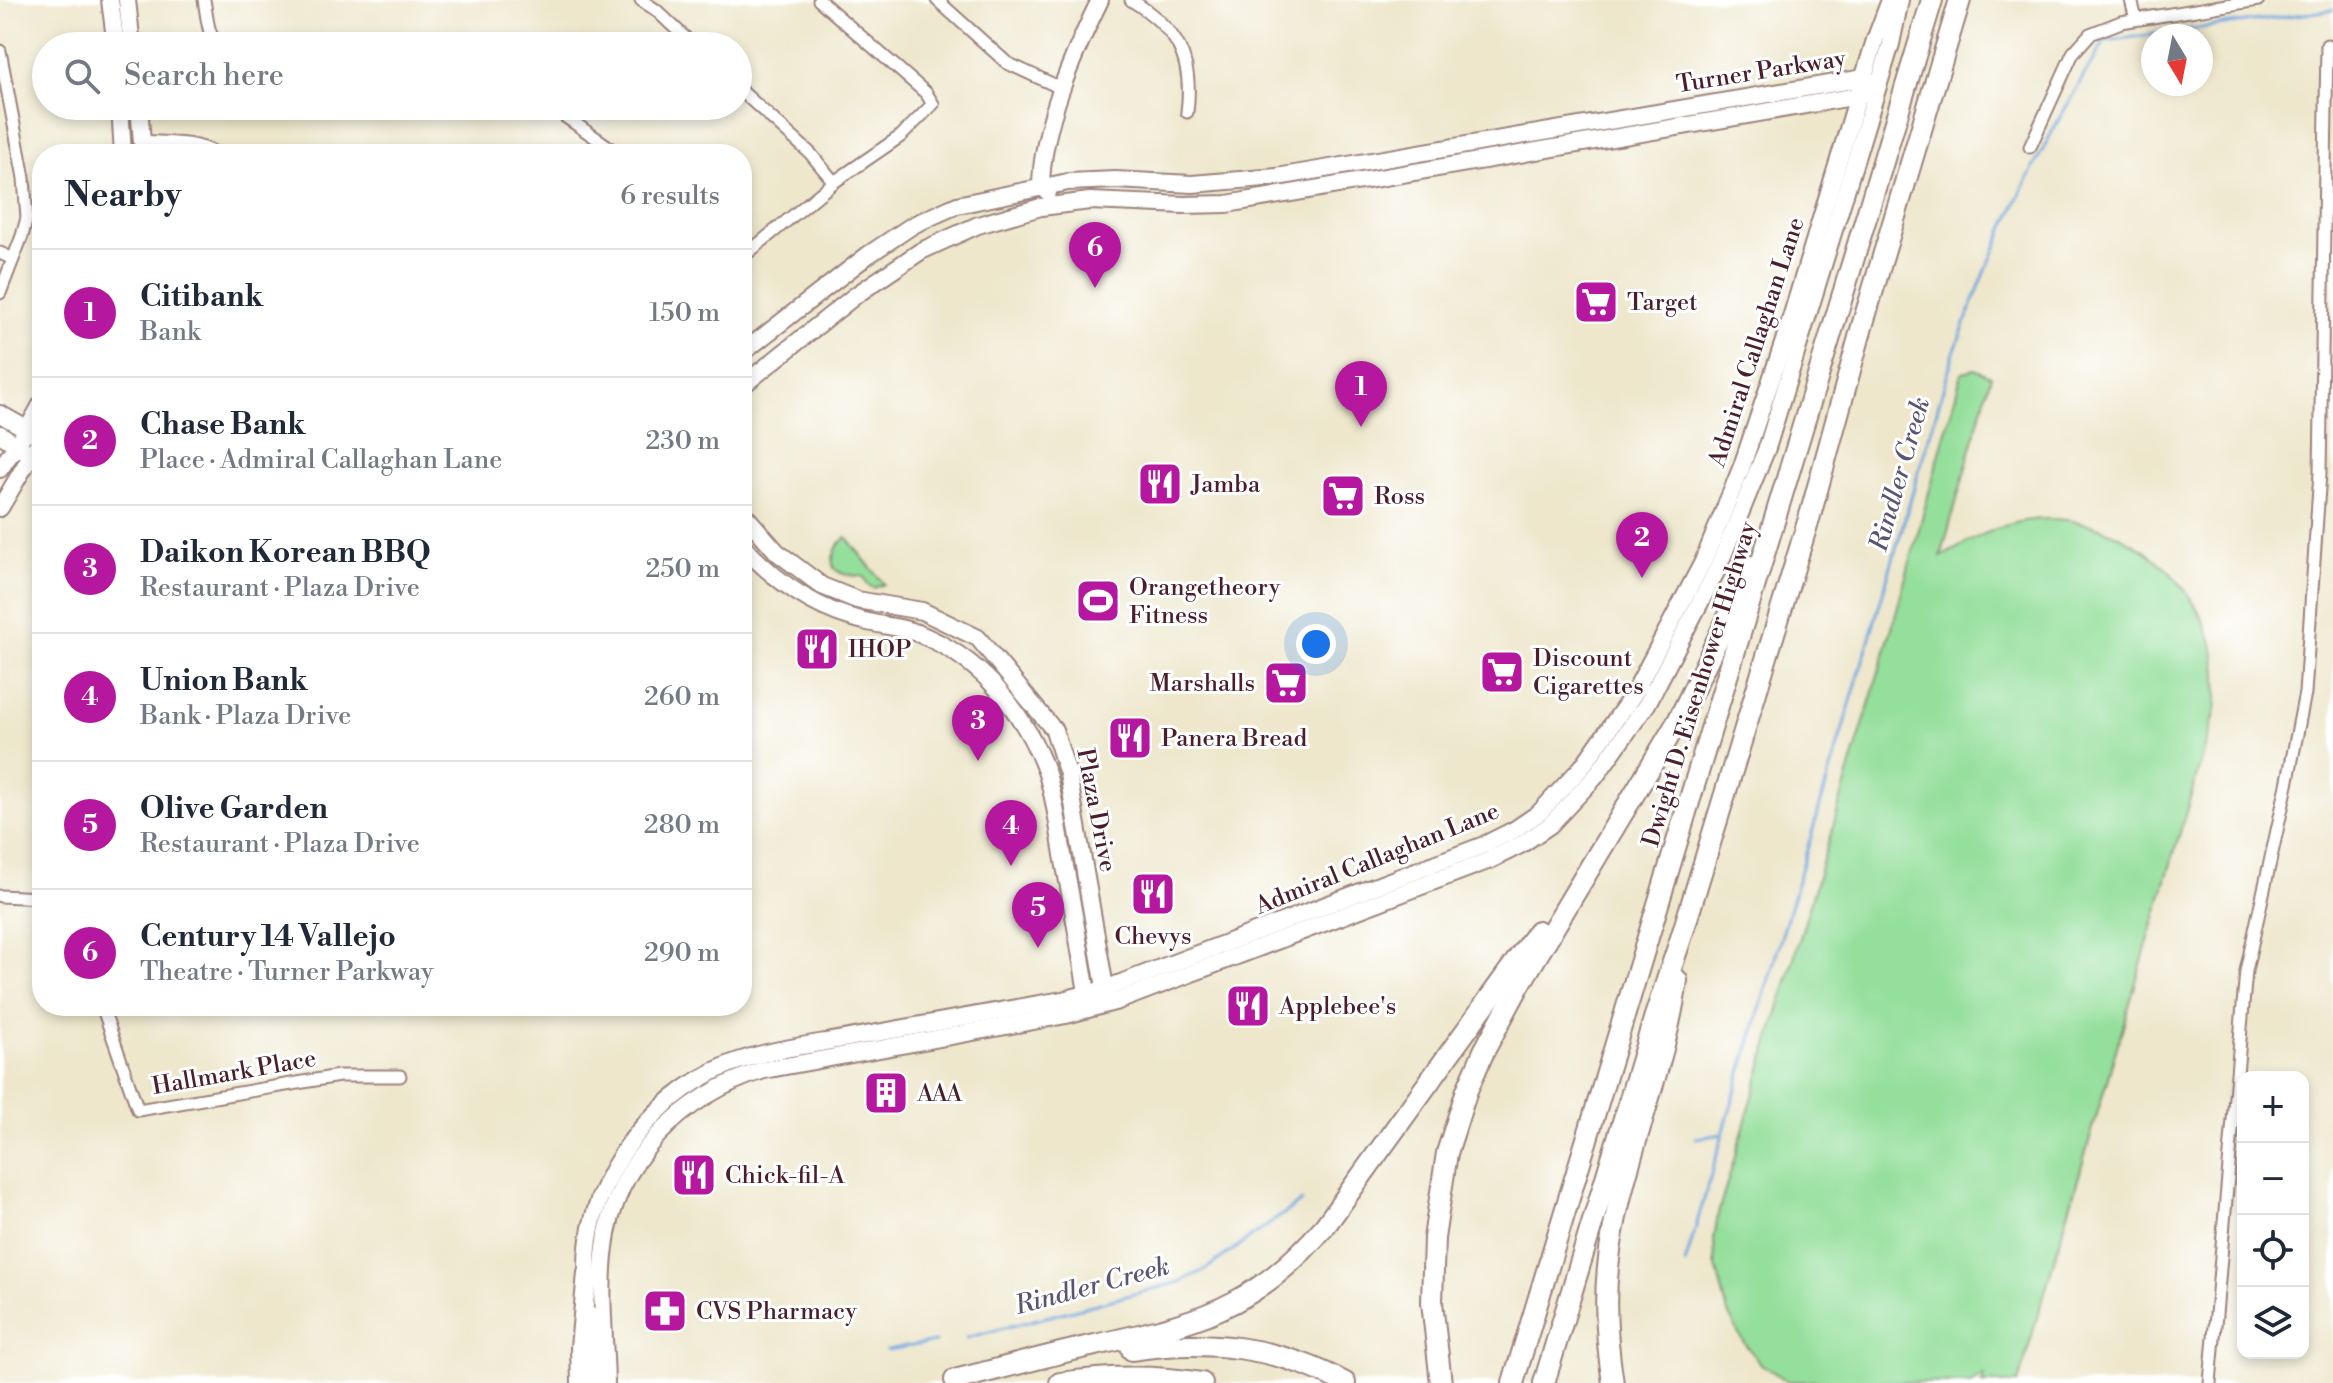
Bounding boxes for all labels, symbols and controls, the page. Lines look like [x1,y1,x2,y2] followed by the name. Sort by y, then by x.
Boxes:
[2141,24,2213,96] north arrow
[32,32,752,120] search box
[1674,44,1848,100] street label: Turner Parkway
[60,54,104,98] icon: search
[124,57,284,95] text: Search here
[64,175,182,217] text: Nearby
[620,180,720,212] text: 6 results
[1702,214,1811,472] street label: Admiral Callaghan Lane
[1069,222,1121,288] pin: 6
[140,278,263,316] text: Citibank
[1572,278,1620,326] supermarket icon: Target
[1627,288,1698,318] place label: Target
[84,297,96,329] text: 1
[649,297,720,329] text: 150 m
[140,316,201,348] text: Bank
[1335,361,1387,427] pin: 1
[1862,394,1937,556] water label: Rindler Creek
[140,406,306,444] text: Chase Bank
[82,425,98,457] text: 2
[645,425,720,457] text: 230 m
[140,444,502,476] text: Place · Admiral Callaghan Lane
[1136,460,1184,508] restaurant icon: Jamba
[1190,470,1261,500] place label: Jamba
[1319,472,1367,520] supermarket icon: Ross
[1374,482,1425,512] place label: Ross
[1616,512,1668,578] pin: 2
[1636,518,1764,851] street label: Dwight D. Eisenhower Highway
[140,534,431,572] text: Daikon Korean BBQ
[82,553,98,585] text: 3
[645,553,720,585] text: 250 m
[140,572,420,604] text: Restaurant · Plaza Drive
[1129,573,1281,631] place label: Orangetheory Fitness
[1074,577,1122,625] sports icon: Orangetheory Fitness
[1296,624,1336,664] your location
[793,625,841,673] restaurant icon: IHOP
[848,635,912,665] place label: IHOP
[1533,644,1644,702] place label: Discount Cigarettes
[1478,648,1526,696] supermarket icon: Discount Cigarettes
[1262,659,1310,707] supermarket icon: Marshalls
[140,662,308,700] text: Union Bank
[1150,669,1255,699] place label: Marshalls
[81,681,99,713] text: 4
[644,681,720,713] text: 260 m
[952,695,1004,761] pin: 3
[140,700,351,732] text: Bank · Plaza Drive
[1106,714,1154,762] restaurant icon: Panera Bread
[1161,724,1307,754] place label: Panera Bread
[1069,746,1123,875] street label: Plaza Drive
[140,790,328,828] text: Olive Garden
[1250,796,1504,922] street label: Admiral Callaghan Lane
[985,800,1037,866] pin: 4
[82,809,98,841] text: 5
[644,809,720,841] text: 280 m
[140,828,420,860] text: Restaurant · Plaza Drive
[1129,870,1177,918] restaurant icon: Chevys
[1012,882,1064,948] pin: 5
[140,918,396,956] text: Century 14 Vallejo
[1115,922,1191,952] place label: Chevys
[82,937,98,969] text: 6
[644,937,720,969] text: 290 m
[140,956,434,988] text: Theatre · Turner Parkway
[1224,982,1272,1030] restaurant icon: Applebee's
[1278,992,1396,1022] place label: Applebee's
[150,1044,319,1102] street label: Hallmark Place
[862,1069,910,1117] building icon: AAA
[2237,1071,2309,1359] map controls
[2237,1071,2309,1143] button: +
[916,1079,963,1109] place label: AAA
[2237,1143,2309,1215] button: −
[670,1151,718,1199] restaurant icon: Chick-fil-A
[725,1161,845,1191] place label: Chick-fil-A
[2237,1215,2309,1287] button: locate
[1010,1250,1173,1322] water label: Rindler Creek
[641,1287,689,1335] pharmacy icon: CVS Pharmacy
[2237,1287,2309,1359] button: layers
[696,1297,857,1327] place label: CVS Pharmacy

